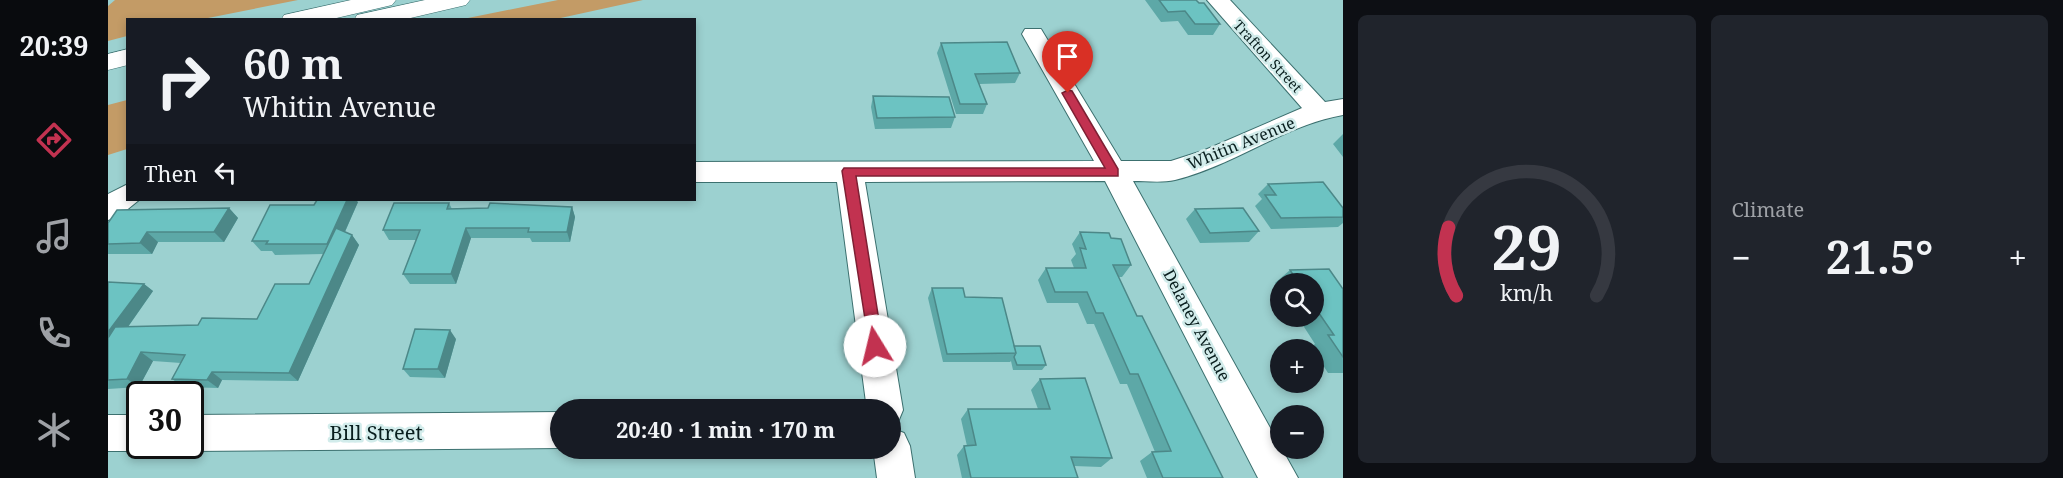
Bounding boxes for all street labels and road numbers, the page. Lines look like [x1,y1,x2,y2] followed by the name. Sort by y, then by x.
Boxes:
[1229,16,1307,96] street label: Trafton Street
[1184,111,1298,175] street label: Whitin Avenue
[1158,265,1236,385] street label: Delaney Avenue
[330,419,422,446] street label: Bill Street

